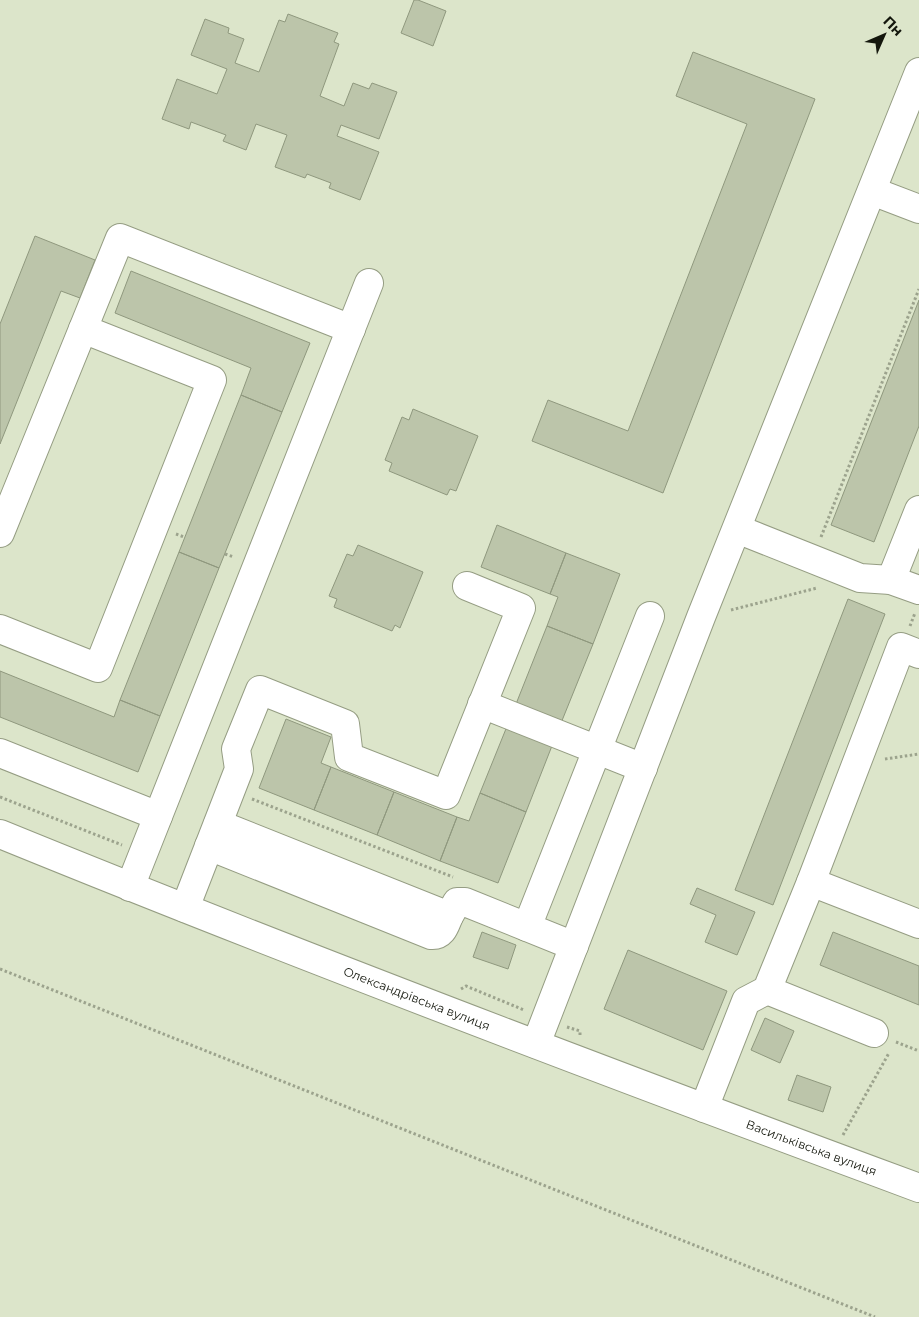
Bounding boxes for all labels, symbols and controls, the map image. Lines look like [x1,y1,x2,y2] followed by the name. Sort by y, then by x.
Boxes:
[859,10,909,60] north arrow
[879,12,907,40] text: Пн
[341,963,492,1033] street label: Олександрівська вулиця
[744,1116,879,1179] street label: Васильківська вулиця

